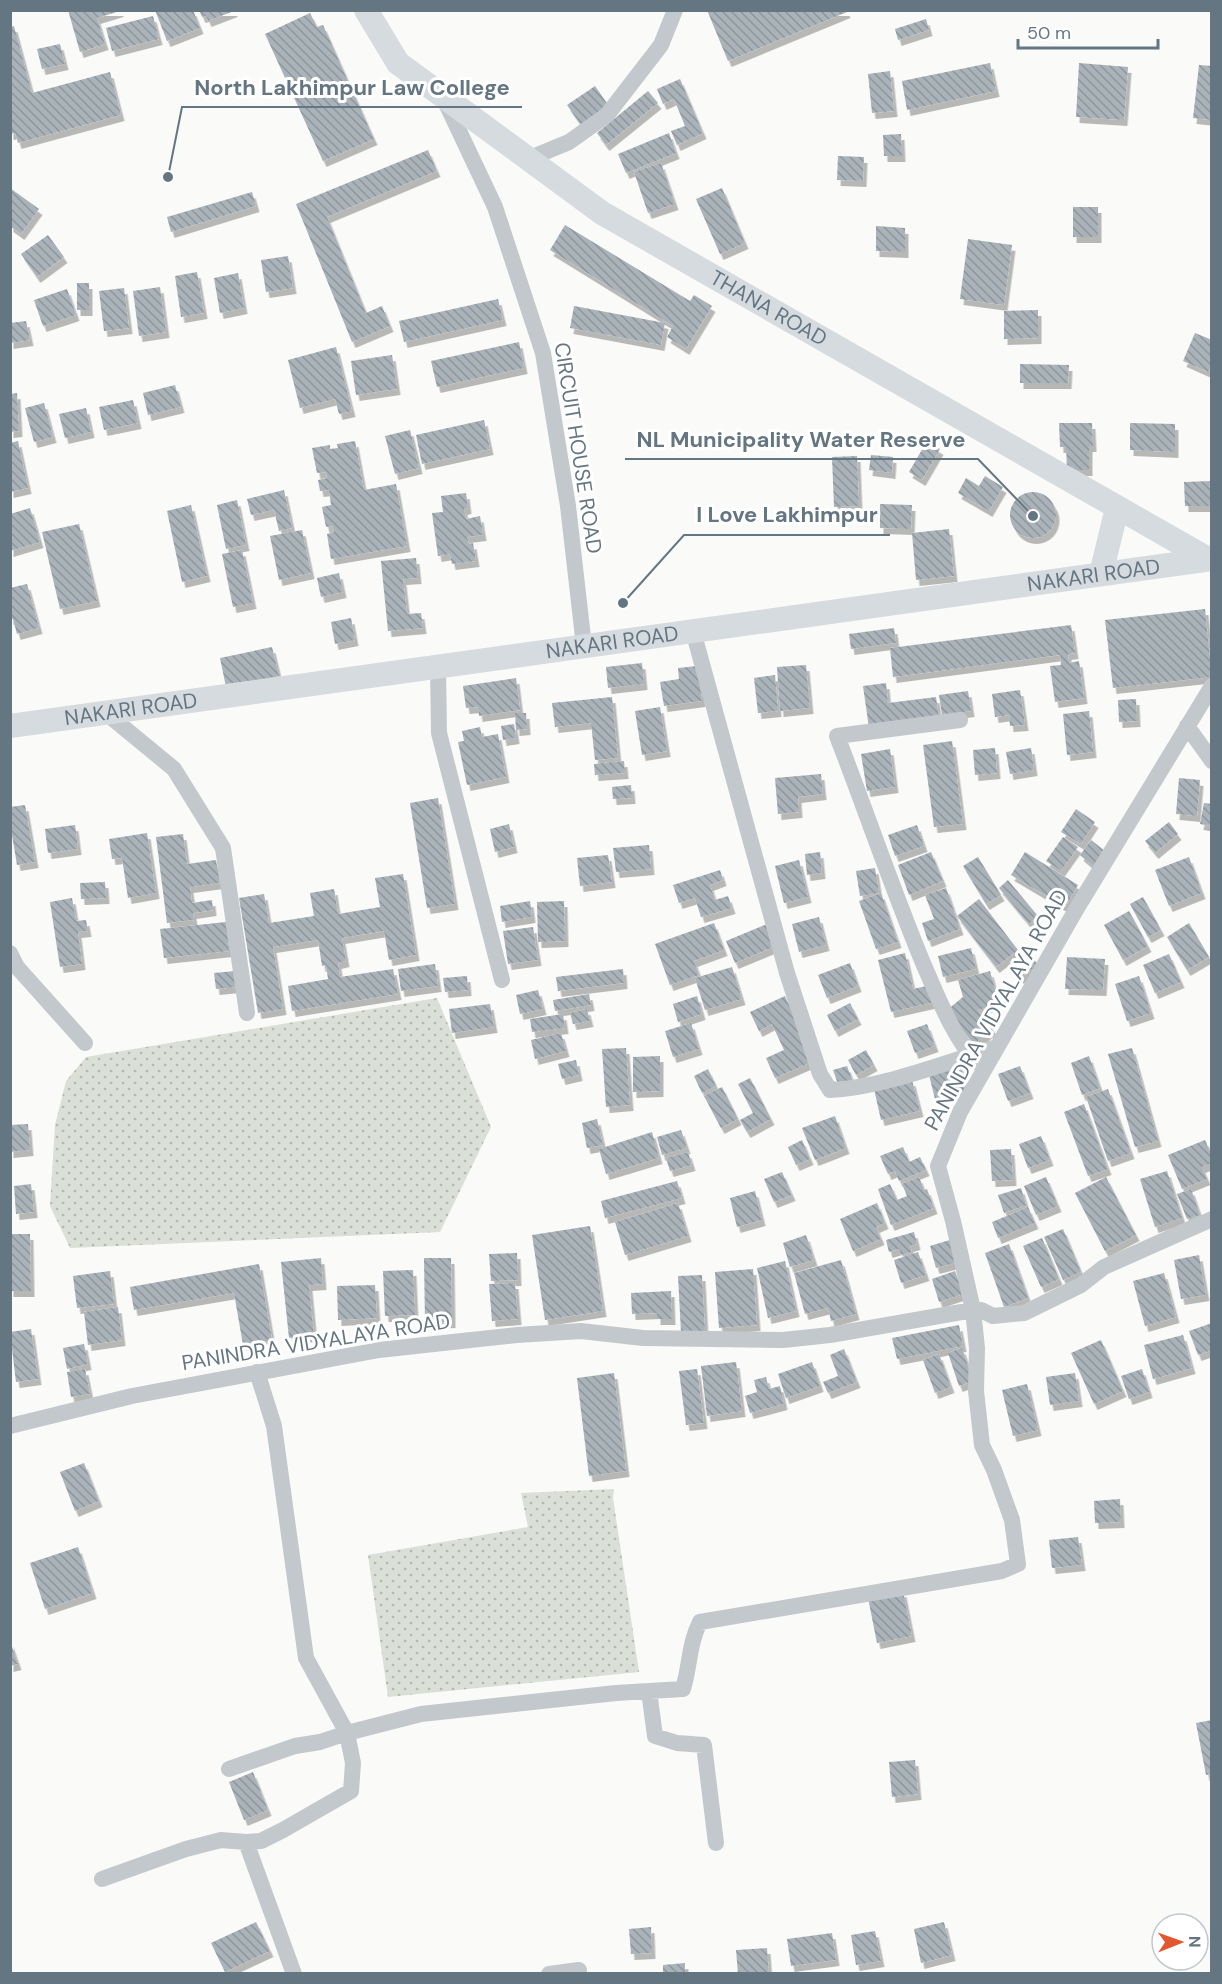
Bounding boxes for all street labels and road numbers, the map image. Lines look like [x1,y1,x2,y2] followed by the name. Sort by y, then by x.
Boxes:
[705,264,832,353] street label: THANA ROAD
[547,340,609,556] street label: CIRCUIT HOUSE ROAD
[1025,552,1162,599] street label: NAKARI ROAD
[544,619,680,665] street label: NAKARI ROAD
[63,686,199,732] street label: NAKARI ROAD
[918,885,1074,1135] street label: PANINDRA VIDYALAYA ROAD
[180,1307,452,1377] street label: PANINDRA VIDYALAYA ROAD

